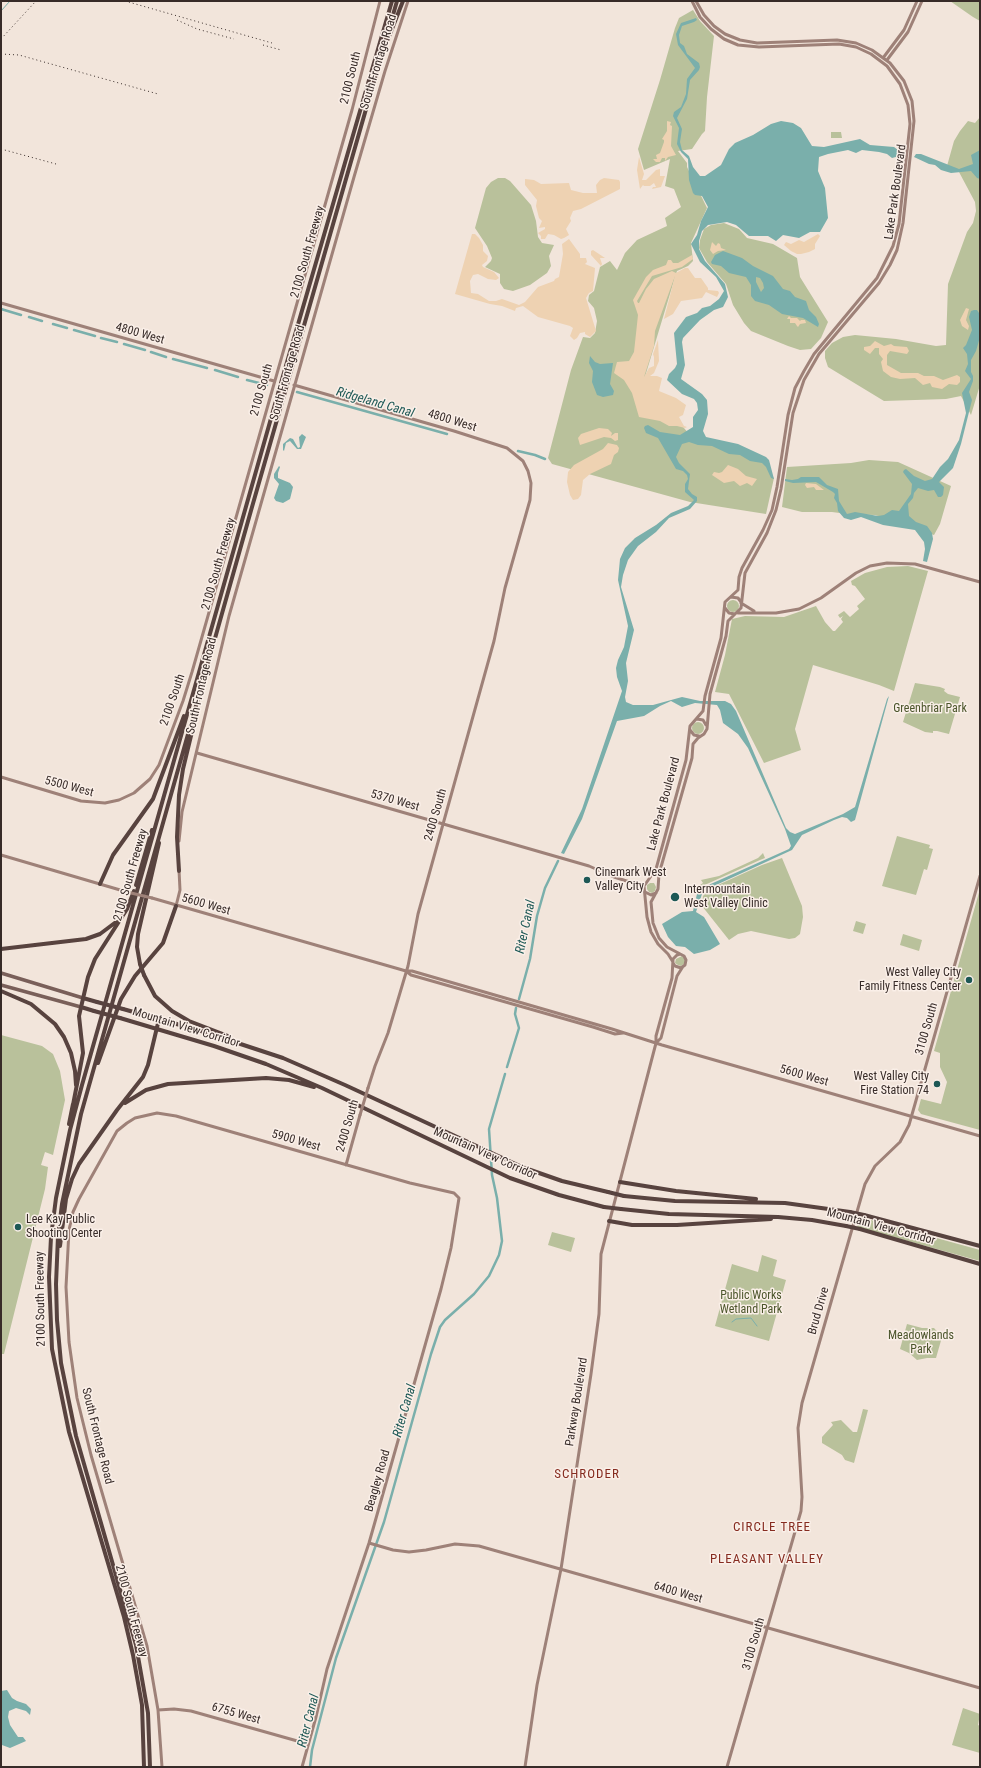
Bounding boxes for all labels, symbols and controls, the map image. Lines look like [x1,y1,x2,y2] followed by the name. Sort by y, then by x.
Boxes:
[358,13,400,111] street label: South Frontage Road
[338,50,364,106] street label: 2100 South
[882,143,910,241] street label: Lake Park Boulevard
[288,204,328,300] street label: 2100 South Freeway
[114,320,166,348] street label: 4800 West
[267,324,309,422] street label: South Frontage Road
[248,362,276,418] street label: 2100 South
[334,384,416,422] water label: Ridgeland Canal
[426,407,478,435] street label: 4800 West
[199,516,239,612] street label: 2100 South Freeway
[184,636,220,736] street label: South Frontage Road
[157,672,189,728] street label: 2100 South
[893,702,967,716] park label: Greenbriar Park
[645,756,683,852] street label: Lake Park Boulevard
[43,774,95,800] street label: 5500 West
[369,787,421,815] street label: 5370 West
[422,787,450,843] street label: 2400 South
[111,827,151,923] street label: 2100 South Freeway
[595,866,666,894] place label: Cinemark West Valley City
[582,875,592,885] marker: Cinemark West Valley City
[684,883,768,911] place label: Intermountain West Valley Clinic
[180,891,232,919] street label: 5600 West
[669,891,681,903] marker: Intermountain West Valley Clinic
[513,899,539,955] water label: Riter Canal
[859,966,961,994] place label: West Valley City Family Fitness Center
[964,975,974,985] marker: West Valley City Family Fitness Center
[913,1001,941,1057] street label: 3100 South
[131,1005,241,1051] street label: Mountain View Corridor
[778,1062,830,1090] street label: 5600 West
[854,1070,929,1098] place label: West Valley City Fire Station 74
[932,1079,942,1089] marker: West Valley City Fire Station 74
[334,1098,362,1154] street label: 2400 South
[431,1125,539,1183] street label: Mountain View Corridor
[270,1127,322,1155] street label: 5900 West
[825,1206,937,1248] street label: Mountain View Corridor
[26,1213,102,1241] place label: Lee Kay Public Shooting Center
[13,1222,23,1232] marker: Lee Kay Public Shooting Center
[33,1251,49,1347] street label: 2100 South Freeway
[805,1286,833,1336] street label: Brud Drive
[720,1289,782,1317] park label: Public Works Wetland Park
[888,1329,954,1357] park label: Meadowlands Park
[563,1357,591,1447] street label: Parkway Boulevard
[390,1383,420,1439] water label: Riter Canal
[78,1386,116,1486] street label: South Frontage Road
[362,1448,394,1514] street label: Beagley Road
[554,1467,620,1483] district label: SCHRODER
[733,1520,811,1536] district label: CIRCLE TREE
[710,1552,824,1568] district label: PLEASANT VALLEY
[112,1563,150,1659] street label: 2100 South Freeway
[652,1579,704,1607] street label: 6400 West
[740,1616,768,1672] street label: 3100 South
[295,1693,323,1749] water label: Riter Canal
[210,1700,262,1728] street label: 6755 West

